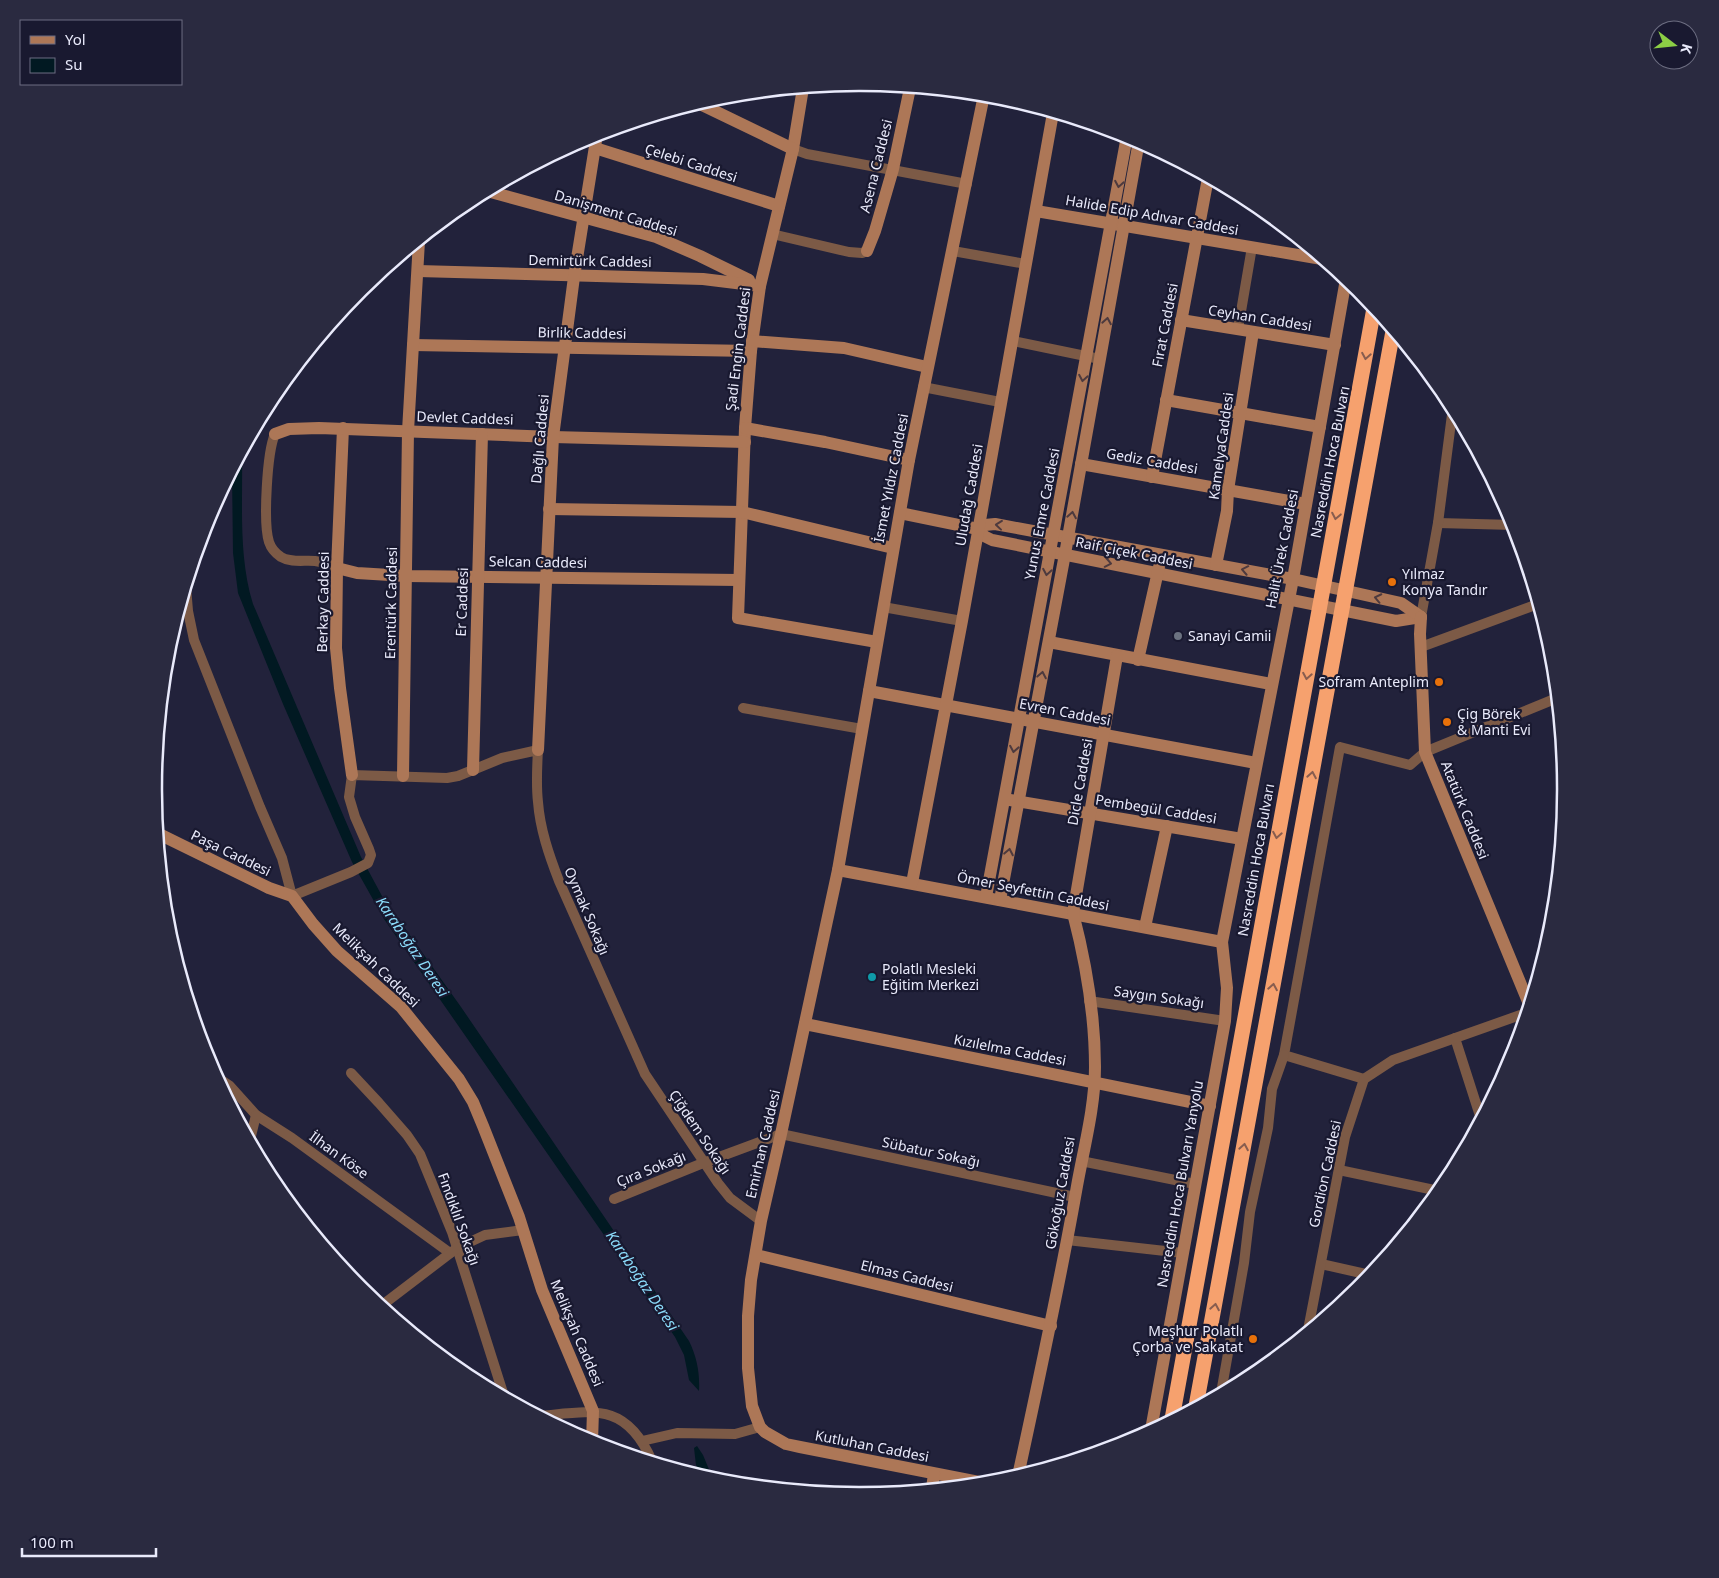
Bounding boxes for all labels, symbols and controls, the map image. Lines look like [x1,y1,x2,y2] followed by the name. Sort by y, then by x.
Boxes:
[20,20,182,85] legend
[1649,20,1699,70] north arrow
[65,29,86,49] text: Yol
[1676,42,1697,56] text: K
[65,54,83,74] text: Su
[855,117,896,215] street label: Asena Caddesi
[642,139,740,186] street label: Çelebi Caddesi
[1114,179,1124,188] one-way arrow
[552,185,680,240] street label: Danişment Caddesi
[1064,190,1240,239] street label: Halide Edip Adıvar Caddesi
[528,250,652,271] street label: Demirtürk Caddesi
[1147,281,1182,368] street label: Fırat Caddesi
[720,286,755,412] street label: Şadi Engin Caddesi
[1207,300,1313,335] street label: Ceyhan Caddesi
[1101,317,1111,325] one-way arrow
[537,322,627,343] street label: Birlik Caddesi
[1361,352,1371,360] one-way arrow
[1078,373,1088,382] one-way arrow
[1305,384,1354,540] street label: Nasreddin Hoca Bulvarı
[1204,391,1237,501] street label: KamelyaCaddesi
[526,393,553,484] street label: Dağlı Caddesi
[416,406,514,429] street label: Devlet Caddesi
[869,412,912,544] street label: İsmet Yıldız Caddesi
[950,442,987,547] street label: Uludağ Caddesi
[1105,443,1199,478] street label: Gediz Caddesi
[1019,446,1064,581] street label: Yunus Emre Caddesi
[1261,488,1302,610] street label: Halit Ürek Caddesi
[1066,511,1076,520] one-way arrow
[1332,511,1342,520] one-way arrow
[994,520,1002,531] one-way arrow
[1074,532,1194,573] street label: Raif Çiçek Caddesi
[380,547,401,659] street label: Erentürk Caddesi
[312,551,333,653] street label: Berkay Caddesi
[489,551,587,572] street label: Selcan Caddesi
[1104,557,1112,568] one-way arrow
[1402,564,1488,599] place label: Yılmaz Konya Tandır
[1240,565,1249,576] one-way arrow
[451,567,472,637] street label: Er Caddesi
[1042,568,1052,576] one-way arrow
[1386,576,1398,588] marker: Yılmaz Konya Tandır
[1373,593,1382,604] one-way arrow
[1188,626,1271,645] place label: Sanayi Camii
[1172,630,1184,642] marker: Sanayi Camii
[1037,671,1047,680] one-way arrow
[1302,671,1312,680] one-way arrow
[1318,672,1429,691] place label: Sofram Anteplim
[1433,676,1445,688] marker: Sofram Anteplim
[1018,693,1112,730] street label: Evren Caddesi
[1457,704,1531,739] place label: Çig Börek & Manti Evi
[1441,716,1453,728] marker: Çig Börek & Manti Evi
[1063,737,1096,827] street label: Dicle Caddesi
[1010,745,1020,753] one-way arrow
[1437,758,1494,862] street label: Atatürk Caddesi
[1306,771,1316,780] one-way arrow
[1233,782,1278,938] street label: Nasreddin Hoca Bulvarı
[1094,790,1218,827] street label: Pembegül Caddesi
[188,825,274,880] street label: Paşa Caddesi
[1273,831,1283,840] one-way arrow
[1003,848,1014,856] one-way arrow
[560,864,615,958] street label: Oymak Sokağı
[955,866,1111,915] street label: Ömer Seyfettin Caddesi
[372,892,454,1001] water label: Karaboğaz Deresi
[329,918,424,1011] street label: Melikşah Caddesi
[882,959,979,994] place label: Polatlı Mesleki Eğitim Merkezi
[866,971,878,983] marker: Polatlı Mesleki Eğitim Merkezi
[1113,981,1205,1012] street label: Saygın Sokağı
[1268,982,1278,991] one-way arrow
[952,1029,1068,1070] street label: Kızılelma Caddesi
[1152,1079,1207,1289] street label: Nasreddin Hoca Bulvarı Yanyolu
[665,1086,736,1178] street label: Çiğdem Sokağı
[741,1088,784,1200] street label: Emirhan Caddesi
[1304,1118,1345,1229] street label: Gordion Caddesi
[306,1127,373,1183] street label: İlhan Köse
[880,1132,982,1171] street label: Sübatur Sokağı
[1040,1135,1079,1251] street label: Gökoğuz Caddesi
[1238,1142,1249,1151] one-way arrow
[613,1146,688,1191] street label: Çıra Sokağı
[434,1170,485,1268] street label: Fındıklıl Sokağı
[602,1226,684,1335] water label: Karaboğaz Deresi
[859,1255,955,1296] street label: Elmas Caddesi
[546,1276,609,1389] street label: Melikşah Caddesi
[1209,1302,1219,1311] one-way arrow
[1132,1321,1243,1356] place label: Meşhur Polatlı Çorba ve Sakatat
[1247,1333,1259,1345] marker: Meşhur Polatlı Çorba ve Sakatat
[814,1425,931,1466] street label: Kutluhan Caddesi
[22,1526,156,1558] scale bar
[30,1532,74,1552] text: 100 m

